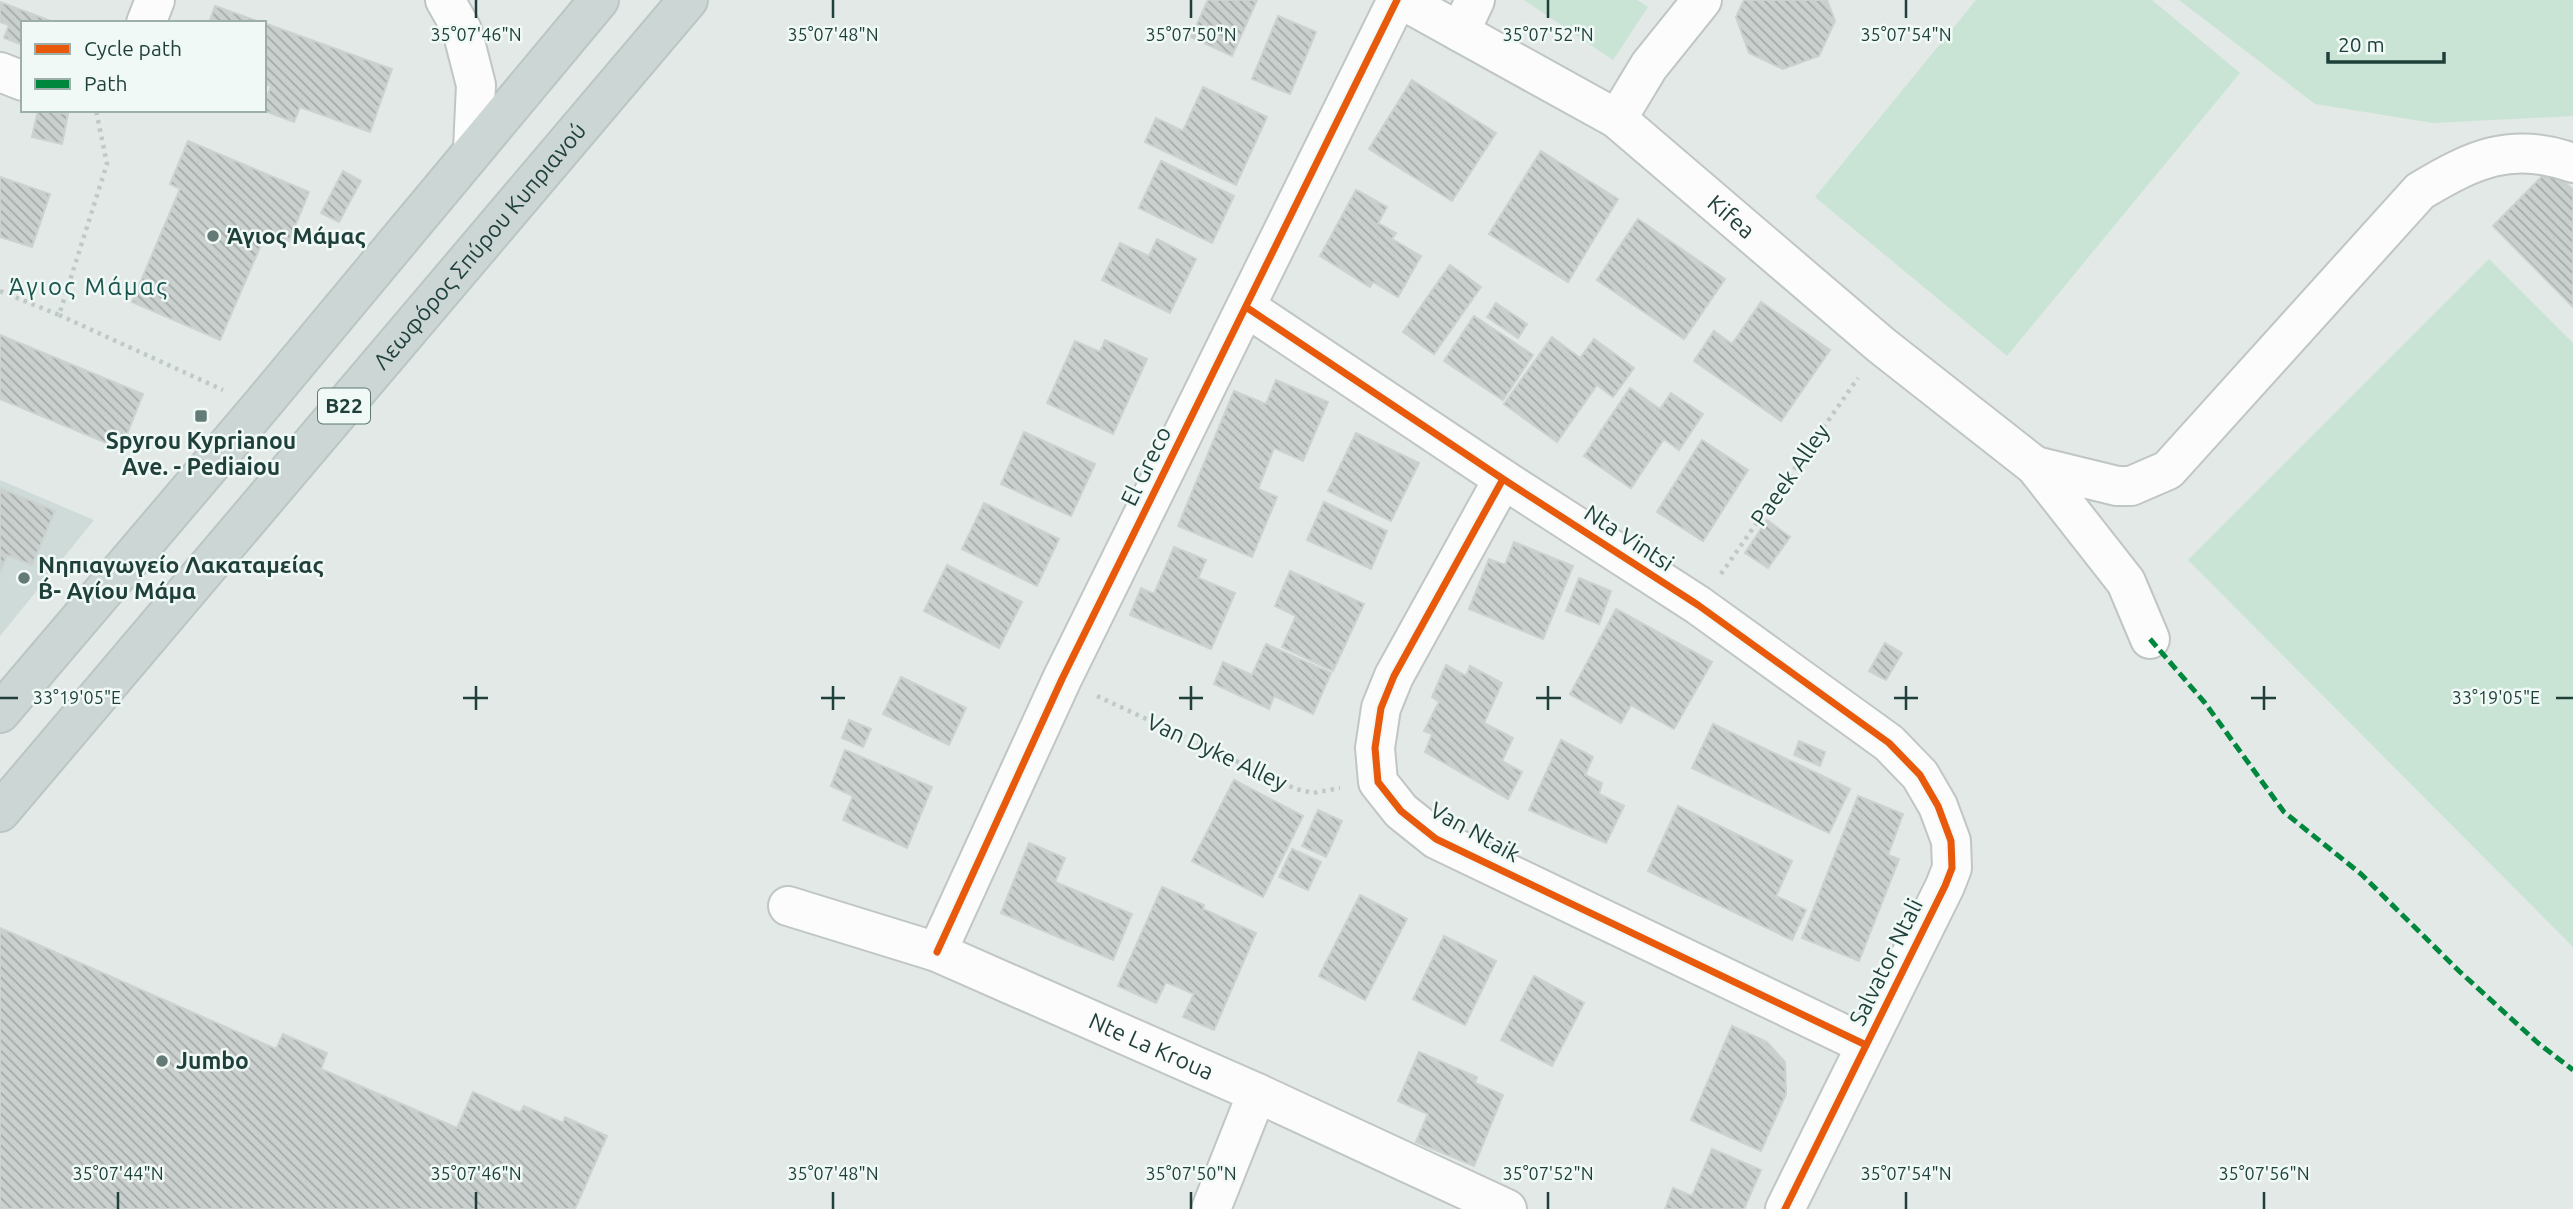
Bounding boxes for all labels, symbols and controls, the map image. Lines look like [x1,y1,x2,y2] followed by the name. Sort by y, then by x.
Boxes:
[21,21,266,112] legend
[2328,21,2444,65] scale bar
[430,24,522,44] text: 35°07'46"N
[787,24,879,44] text: 35°07'48"N
[1145,24,1237,44] text: 35°07'50"N
[1502,24,1594,44] text: 35°07'52"N
[1860,24,1952,44] text: 35°07'54"N
[2338,32,2385,56] text: 20 m
[84,36,182,60] text: Cycle path
[84,71,127,95] text: Path
[368,117,591,374] street label: Λεωφόρος Σπύρου Κυπριανού
[1703,189,1760,243] street label: Kifea
[227,223,366,249] place label: Άγιος Μάμας
[205,228,221,244] marker: Άγιος Μάμας
[9,273,169,300] district label: Άγιος Μάμας
[318,388,370,424] road number: B22
[193,408,209,424] marker: Spyrou Kyprianou Ave. - Pediaiou
[1745,419,1834,530] street label: Paeek Alley
[1116,422,1175,509] street label: El Greco
[106,428,296,479] place label: Spyrou Kyprianou Ave. - Pediaiou
[1580,500,1679,576] street label: Nta Vintsi
[38,552,324,603] place label: Νηπιαγωγείο Λακαταμείας Β΄- Αγίου Μάμα
[16,570,32,586] marker: Νηπιαγωγείο Λακαταμείας Β΄- Αγίου Μάμα
[33,687,121,707] text: 33°19'05"E
[2452,687,2540,707] text: 33°19'05"E
[1143,708,1291,795] street label: Van Dyke Alley
[1426,797,1525,867] street label: Van Ntaik
[1844,894,1927,1029] street label: Salvator Ntali
[1085,1008,1217,1084] street label: Nte La Kroua
[176,1048,249,1073] place label: Jumbo
[154,1053,170,1069] marker: Jumbo
[72,1163,164,1183] text: 35°07'44"N
[430,1163,522,1183] text: 35°07'46"N
[787,1163,879,1183] text: 35°07'48"N
[1145,1163,1237,1183] text: 35°07'50"N
[1502,1163,1594,1183] text: 35°07'52"N
[1860,1163,1952,1183] text: 35°07'54"N
[2218,1163,2310,1183] text: 35°07'56"N

